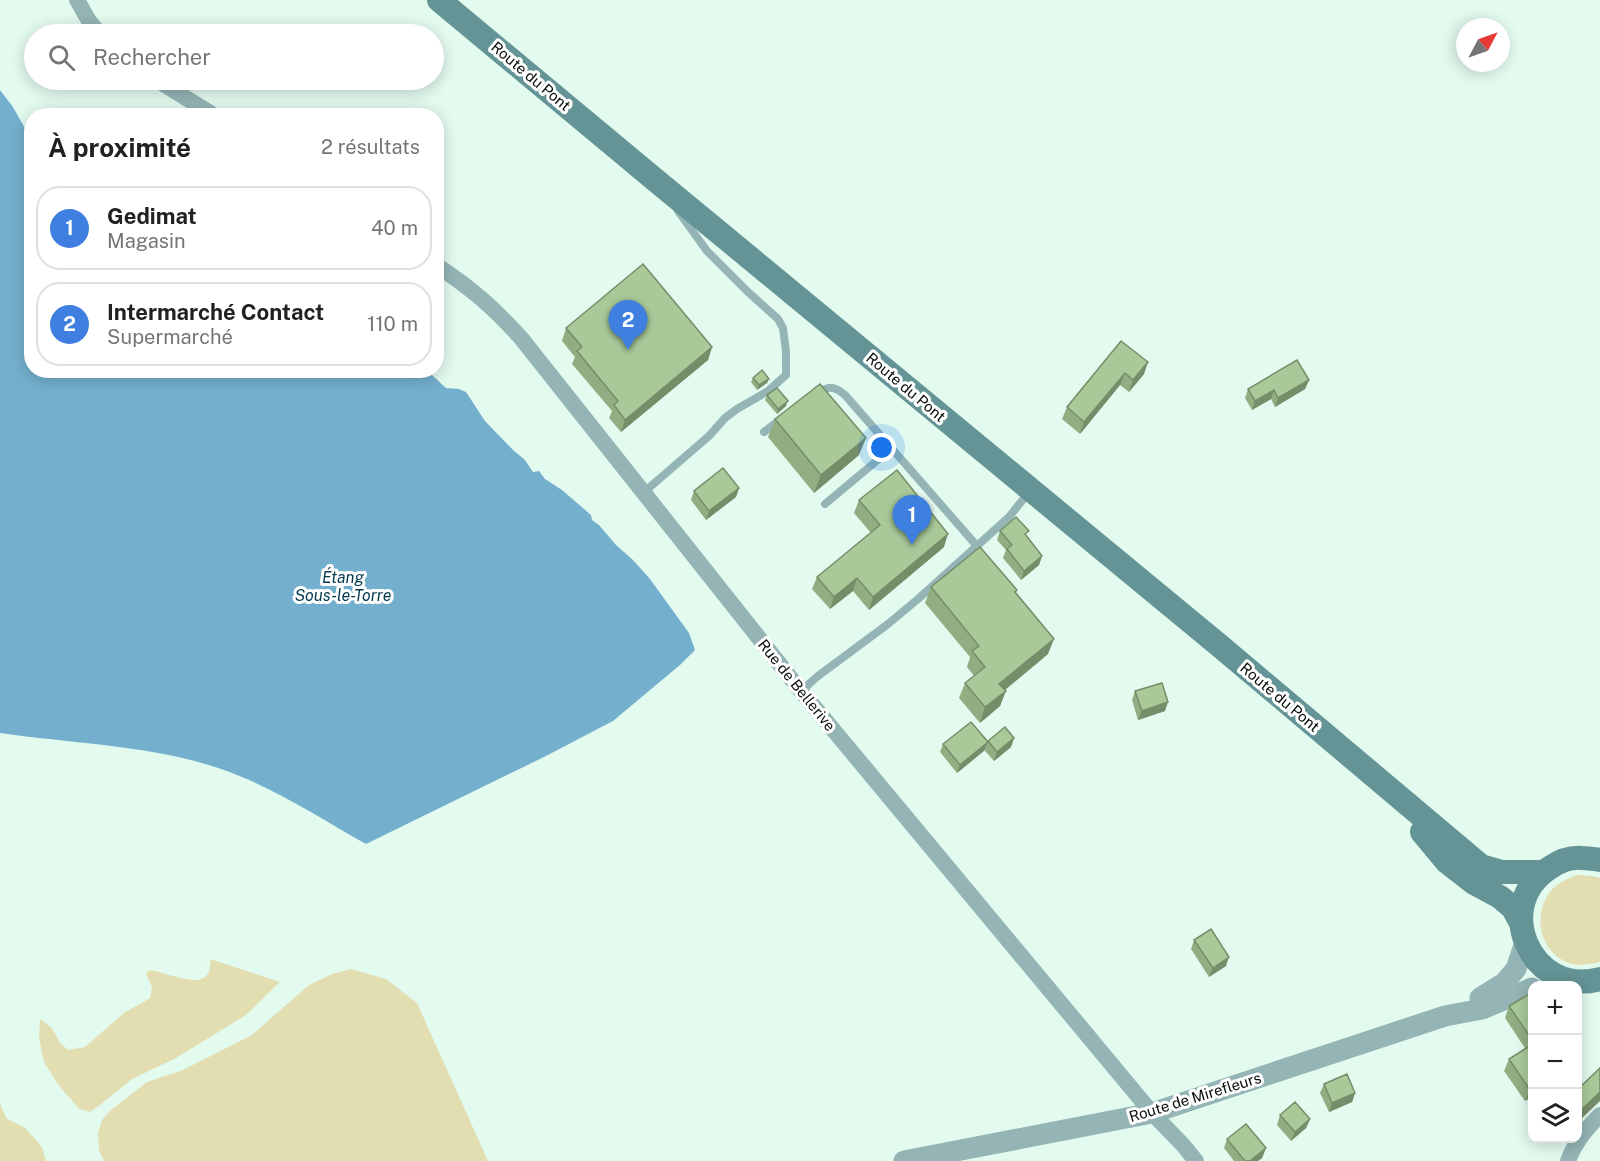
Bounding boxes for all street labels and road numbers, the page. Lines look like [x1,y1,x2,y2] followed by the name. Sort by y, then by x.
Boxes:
[488,38,574,114] street label: Route du Pont
[863,349,949,425] street label: Route du Pont
[755,636,839,734] street label: Rue de Bellerive
[1237,659,1323,735] street label: Route du Pont
[1127,1069,1263,1125] street label: Route de Mirefleurs

